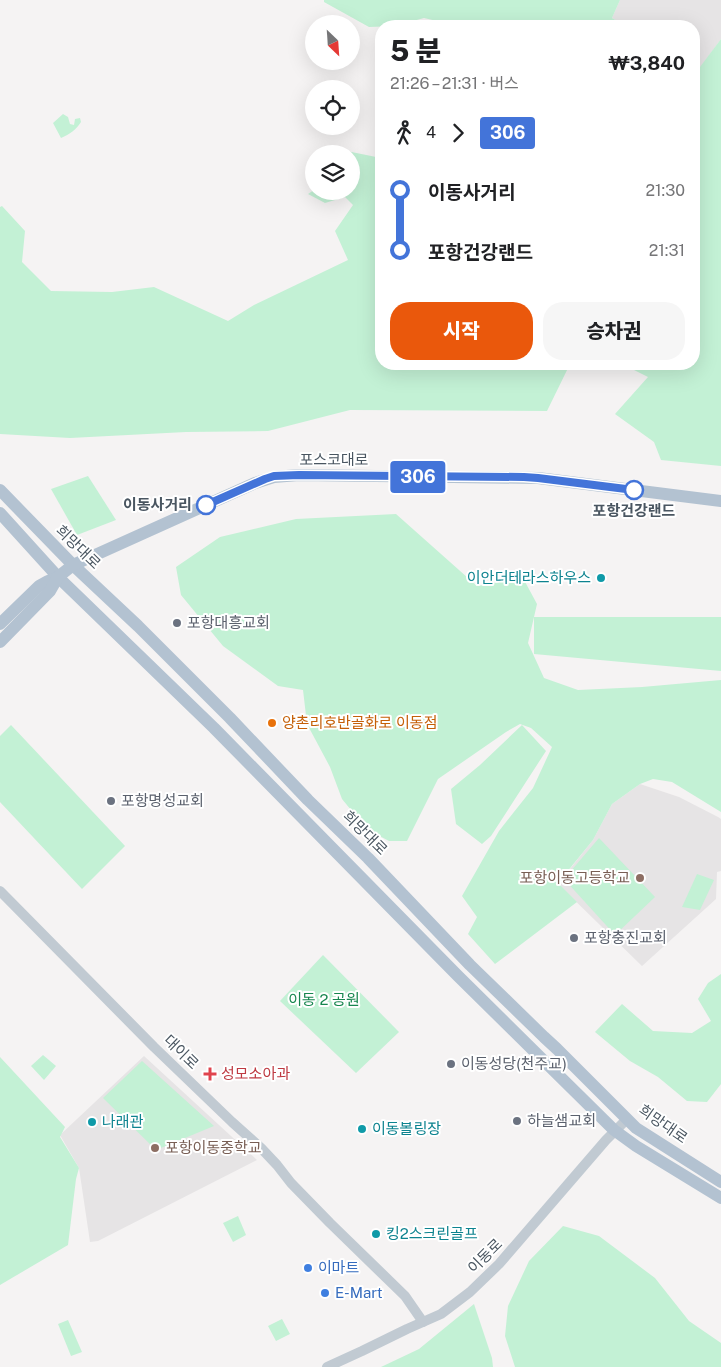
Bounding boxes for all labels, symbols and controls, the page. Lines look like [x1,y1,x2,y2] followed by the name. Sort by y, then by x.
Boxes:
[305,15,360,70] north arrow
[305,15,360,200] map controls
[390,34,441,67] text: 5 분
[608,52,685,74] text: ₩3,840
[390,74,519,93] text: 21:26 – 21:31 · 버스
[305,80,360,135] button: locate
[390,119,418,147] icon: walk
[444,119,472,147] icon: forward
[490,122,525,143] text: 306
[426,123,436,142] text: 4
[305,145,360,200] button: layers
[428,181,515,203] text: 이동사거리
[646,181,685,200] text: 21:30
[428,241,533,263] text: 포항건강랜드
[649,241,685,260] text: 21:31
[390,302,533,360] button: 시작
[543,302,685,360] button: 승차권
[299,451,369,468] street label: 포스코대로
[389,461,447,493] line badge: 306
[400,466,436,487] text: 306
[624,480,644,500] marker: 포항건강랜드
[196,495,216,515] marker: 이동사거리
[123,496,192,513] place label: 이동사거리
[593,502,676,519] place label: 포항건강랜드
[53,521,104,572] street label: 희망대로
[467,569,591,586] place label: 이안더테라스하우스
[595,572,607,584] marker: 이안더테라스하우스
[187,614,270,631] place label: 포항대흥교회
[171,617,183,629] marker: 포항대흥교회
[282,714,437,731] place label: 양촌리호반골화로 이동점
[266,717,278,729] marker: 양촌리호반골화로 이동점
[121,792,204,809] place label: 포항명성교회
[105,795,117,807] marker: 포항명성교회
[340,807,391,858] street label: 희망대로
[520,869,630,886] place label: 포항이동고등학교
[634,872,646,884] marker: 포항이동고등학교
[584,929,667,946] place label: 포항충진교회
[568,932,580,944] marker: 포항충진교회
[288,991,360,1008] park label: 이동 2 공원
[161,1031,202,1072] street label: 대이로
[461,1055,567,1072] place label: 이동성당(천주교)
[445,1058,457,1070] marker: 이동성당(천주교)
[221,1065,290,1082] place label: 성모소아과
[203,1067,217,1081] marker: 성모소아과
[636,1101,691,1146] street label: 희망대로
[527,1112,596,1129] place label: 하늘샘교회
[102,1113,144,1130] place label: 나래관
[511,1115,523,1127] marker: 하늘샘교회
[86,1116,98,1128] marker: 나래관
[372,1120,441,1137] place label: 이동볼링장
[356,1123,368,1135] marker: 이동볼링장
[165,1139,262,1156] place label: 포항이동중학교
[149,1142,161,1154] marker: 포항이동중학교
[386,1225,478,1242] place label: 킹2스크린골프
[370,1228,382,1240] marker: 킹2스크린골프
[464,1235,505,1276] street label: 이동로
[318,1259,360,1276] place label: 이마트
[302,1262,314,1274] marker: 이마트
[335,1284,383,1301] place label: E-Mart
[319,1287,331,1299] marker: E-Mart

